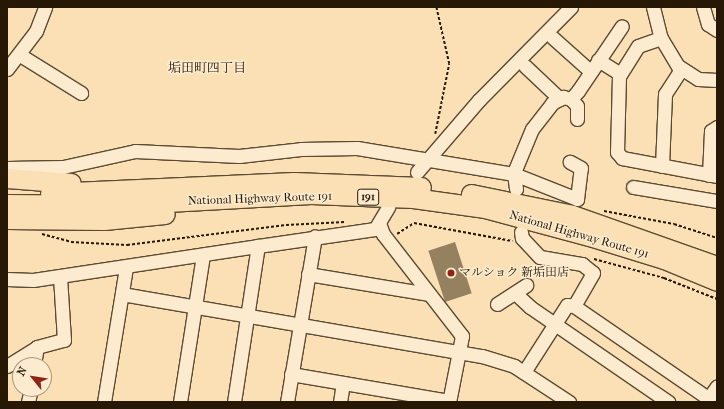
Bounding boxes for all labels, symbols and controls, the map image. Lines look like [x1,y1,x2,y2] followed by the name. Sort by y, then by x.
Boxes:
[168,60,246,76] district label: 垢田町四丁目
[357,188,379,206] road number: 191
[188,189,332,209] street label: National Highway Route 191
[508,208,650,262] street label: National Highway Route 191
[459,266,570,280] place label: マルショク 新垢田店
[446,268,456,278] marker: マルショク 新垢田店
[12,357,52,397] north arrow
[14,364,30,378] text: N

